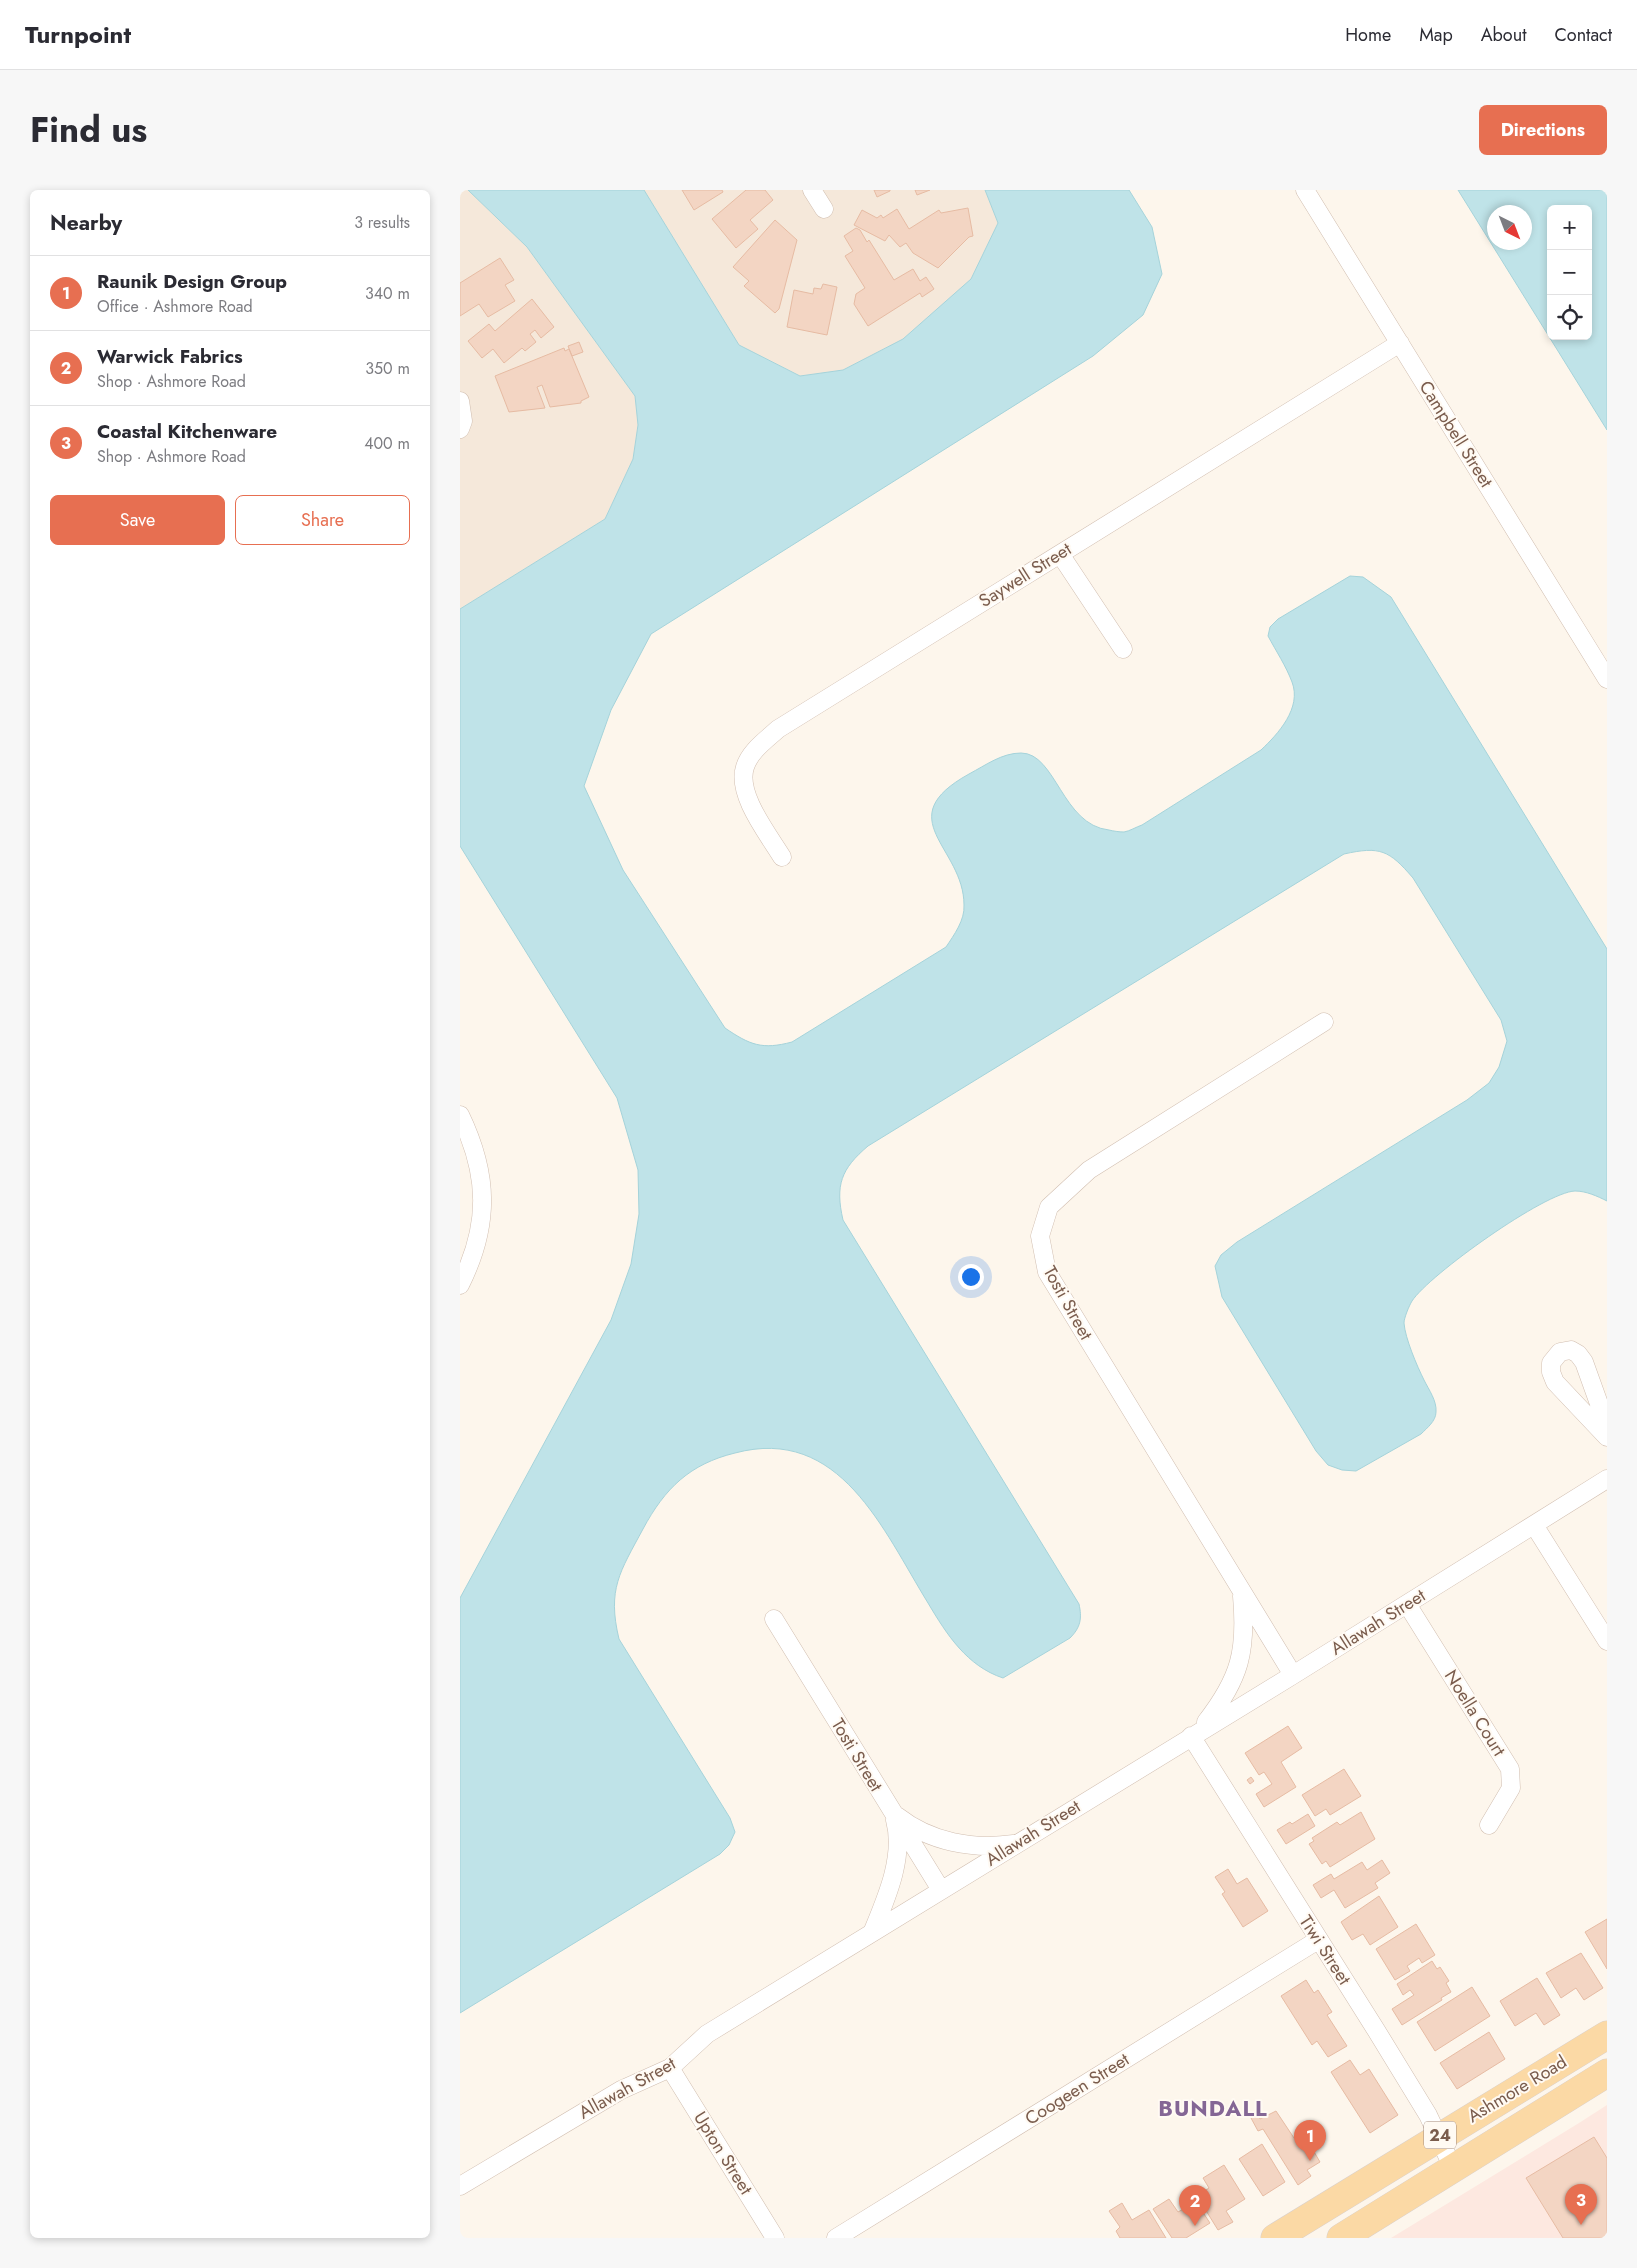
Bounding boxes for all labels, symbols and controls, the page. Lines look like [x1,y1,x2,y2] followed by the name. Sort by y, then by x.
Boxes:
[25,17,131,52] text: Turnpoint
[1345,22,1391,48] text: Home
[1419,22,1453,48] text: Map
[1481,22,1526,48] text: About
[1554,22,1612,48] text: Contact
[30,105,147,155] text: Find us
[1479,105,1607,155] button: Directions
[1487,205,1532,250] north arrow
[1547,205,1592,340] map controls
[1547,205,1592,250] button: +
[50,208,122,238] text: Nearby
[354,211,410,234] text: 3 results
[1547,250,1592,295] button: −
[97,268,287,295] text: Raunik Design Group
[62,282,70,305] text: 1
[365,282,410,305] text: 340 m
[97,295,253,318] text: Office · Ashmore Road
[1547,295,1592,340] button: locate
[97,343,243,370] text: Warwick Fabrics
[61,357,71,380] text: 2
[365,357,410,380] text: 350 m
[97,370,246,393] text: Shop · Ashmore Road
[1413,376,1500,493] street label: Campbell Street
[97,418,277,445] text: Coastal Kitchenware
[61,432,71,455] text: 3
[364,432,410,455] text: 400 m
[97,445,246,468] text: Shop · Ashmore Road
[50,495,225,545] button: Save
[235,495,410,545] button: Share
[974,536,1077,614] street label: Saywell Street
[1037,1261,1099,1345] street label: Tosti Street
[958,1264,984,1290] your location
[1326,1582,1431,1661] street label: Allawah Street
[1438,1665,1512,1762] street label: Noella Court
[825,1714,889,1797] street label: Tosti Street
[981,1793,1086,1872] street label: Allawah Street
[1293,1910,1358,1990] street label: Tiwi Street
[1020,2046,1135,2131] street label: Coogeen Street
[1462,2049,1572,2129] street label: Ashmore Road
[574,2050,681,2125] street label: Allawah Street
[1158,2092,1268,2124] district label: BUNDALL
[687,2106,759,2200] street label: Upton Street
[1294,2120,1326,2161] pin: 1
[1424,2122,1456,2148] road number: 24
[1565,2184,1597,2225] pin: 3
[1179,2185,1211,2226] pin: 2

